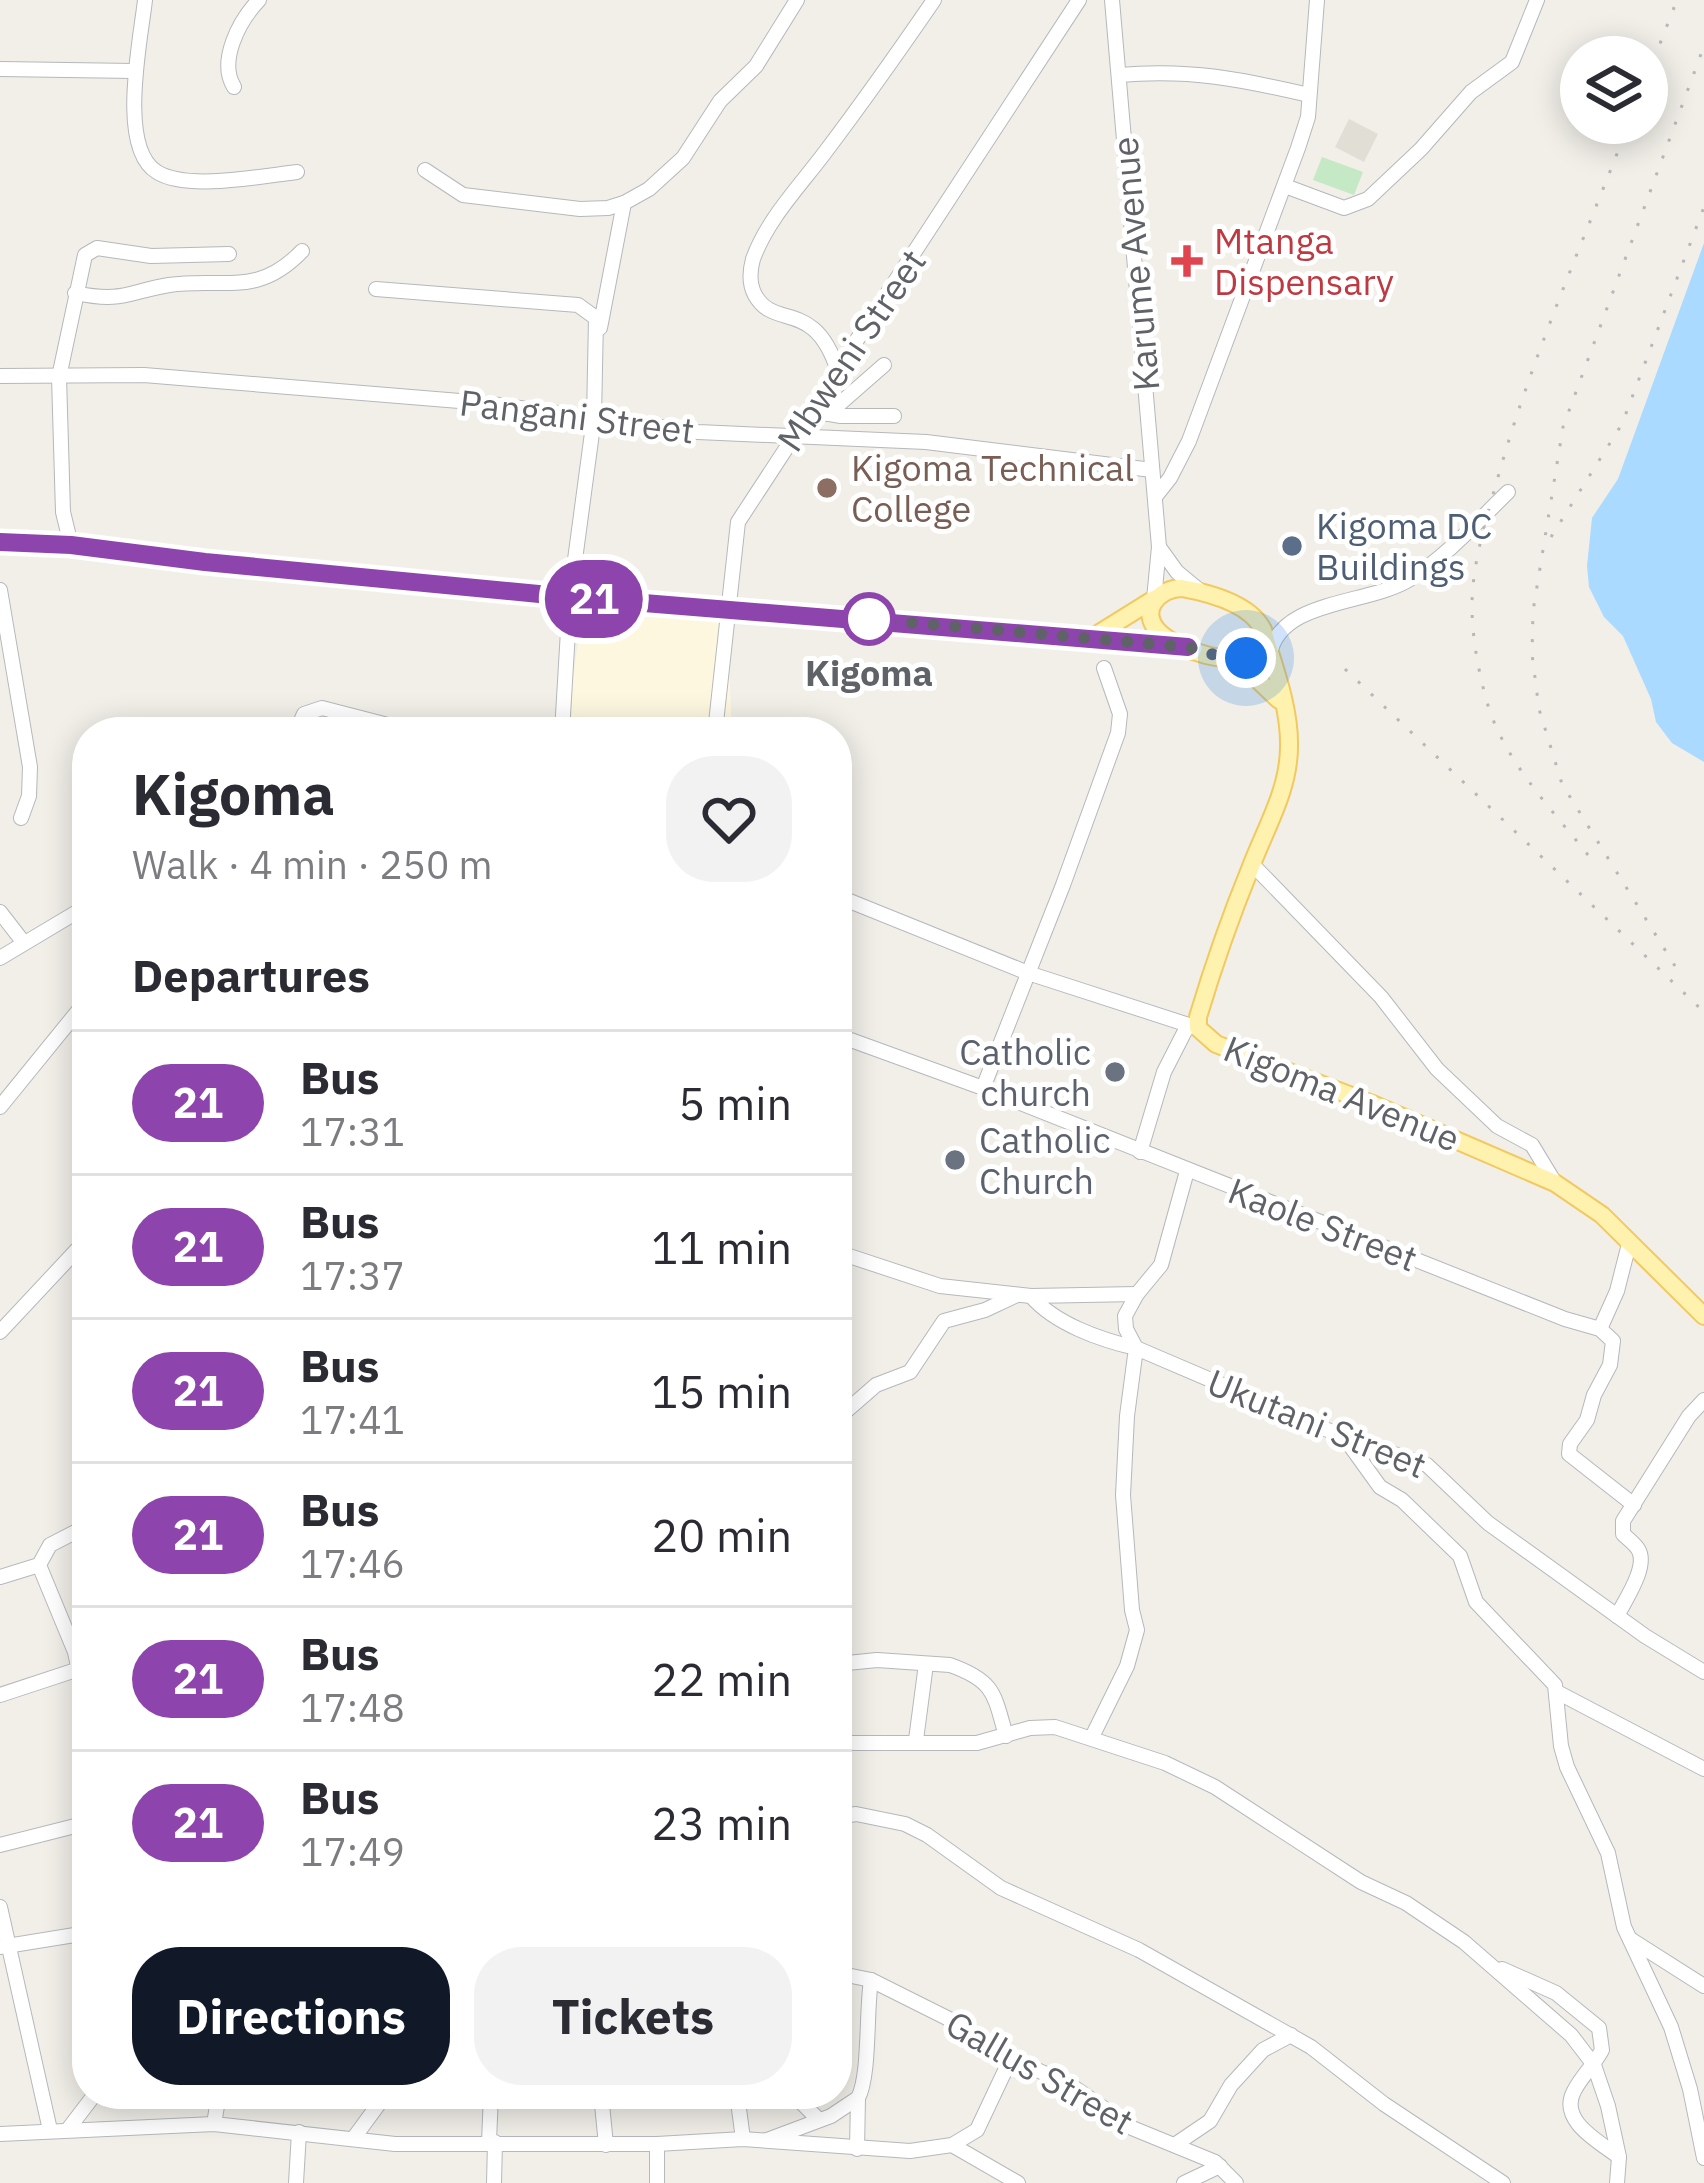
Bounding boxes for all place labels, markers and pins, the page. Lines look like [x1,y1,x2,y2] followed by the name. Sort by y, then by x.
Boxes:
[1214,217,1394,305] place label: Mtanga Dispensary
[1171,245,1203,277] marker: Mtanga Dispensary
[851,444,1134,532] place label: Kigoma Technical College
[814,475,840,501] marker: Kigoma Technical College
[1316,502,1492,590] place label: Kigoma DC Buildings
[1279,533,1305,559] marker: Kigoma DC Buildings
[844,594,894,644] marker: Kigoma
[805,649,933,696] place label: Kigoma
[959,1028,1091,1116] place label: Catholic church
[1102,1059,1128,1085] marker: Catholic church
[979,1116,1111,1204] place label: Catholic Church
[942,1147,968,1173] marker: Catholic Church

